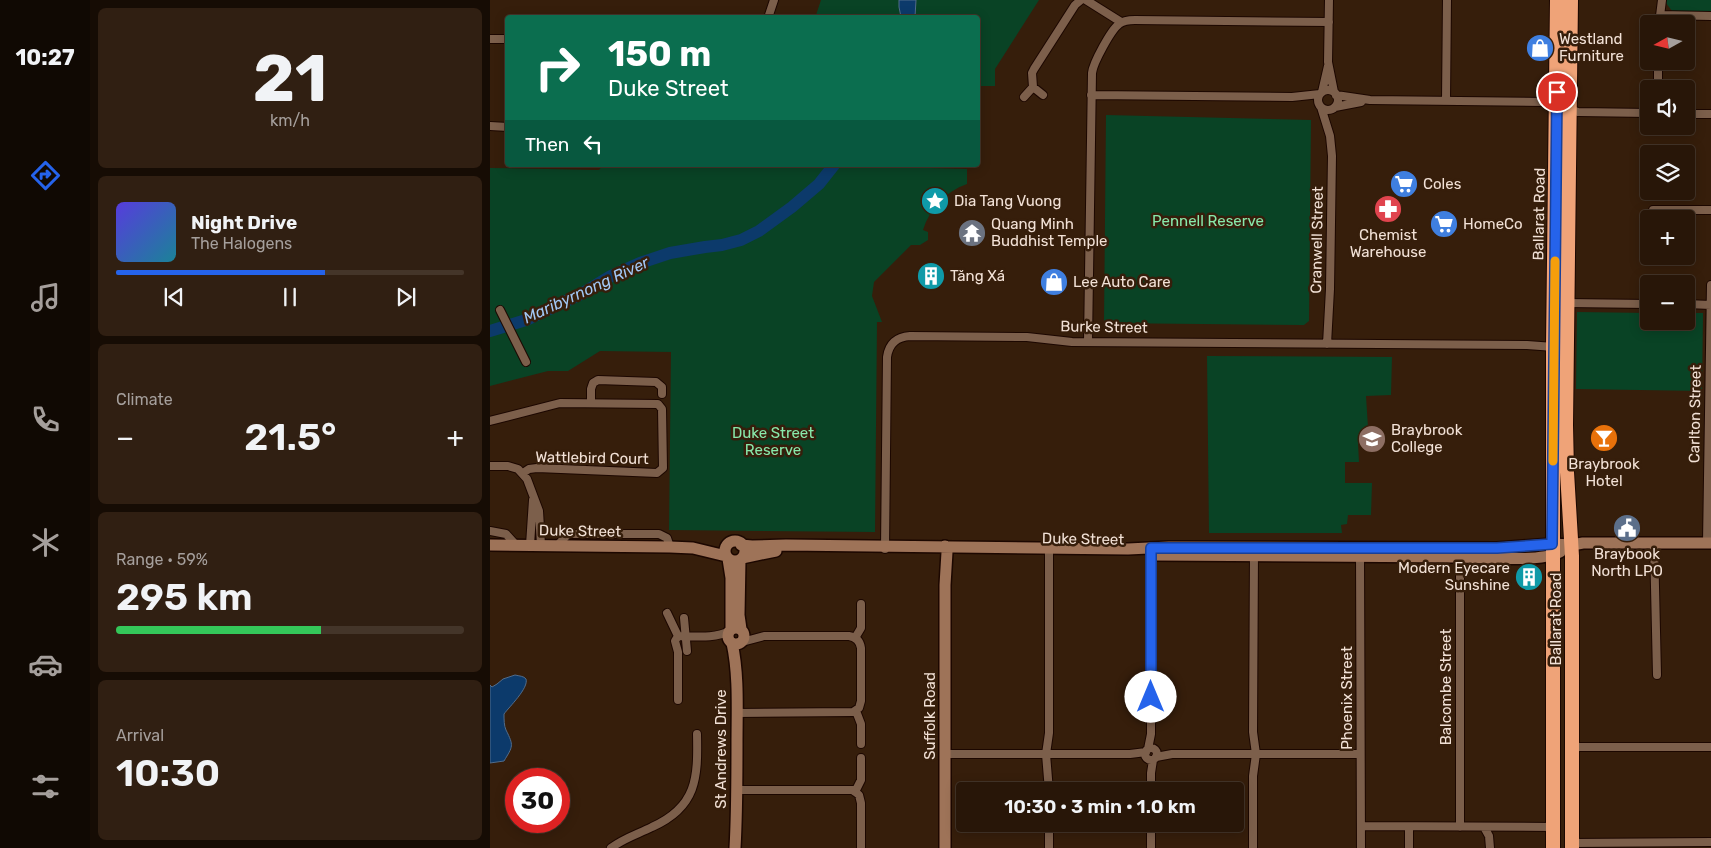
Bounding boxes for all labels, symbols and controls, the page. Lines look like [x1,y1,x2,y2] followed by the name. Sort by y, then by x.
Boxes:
[1640,15,1695,70] north arrow
[1640,15,1695,330] map controls
[1559,30,1624,65] place label: Westland Furniture
[608,33,711,75] text: 150 m
[1525,33,1555,63] shop icon: Westland Furniture
[525,35,590,100] icon: right
[253,40,327,117] text: 21
[15,44,75,71] text: 10:27
[1536,71,1578,113] pin
[608,75,729,102] text: Duke Street
[1543,78,1571,106] icon: arrive
[1640,80,1695,135] button: sound
[270,111,310,130] text: km/h
[579,130,607,158] icon: left
[525,133,569,156] text: Then
[1640,145,1695,200] button: layers
[28,158,63,193] icon: directions
[1529,167,1549,261] street label: Ballarat Road
[1389,169,1419,199] supermarket icon: Coles
[1423,175,1462,193] place label: Coles
[920,186,950,216] place icon: Dia Tang Vuong
[1307,186,1327,294] street label: Cranwell Street
[954,192,1061,210] place label: Dia Tang Vuong
[1373,194,1403,224] pharmacy icon: Chemist Warehouse
[1429,209,1459,239] supermarket icon: HomeCo
[1640,210,1695,265] button: +
[191,211,297,234] text: Night Drive
[1152,212,1264,230] park label: Pennell Reserve
[991,215,1107,250] place label: Quang Minh Buddhist Temple
[1463,215,1523,233] place label: HomeCo
[957,218,987,248] temple icon: Quang Minh Buddhist Temple
[1350,226,1426,261] place label: Chemist Warehouse
[191,234,292,253] text: The Halogens
[520,252,653,327] water label: Maribyrnong River
[916,261,946,291] building icon: Tăng Xá
[950,267,1005,285] place label: Tăng Xá
[1039,267,1069,297] shop icon: Lee Auto Care
[1073,273,1171,291] place label: Lee Auto Care
[1640,275,1695,330] button: −
[28,280,63,315] icon: music
[160,283,188,311] icon: previous
[276,283,304,311] icon: pause
[392,283,420,311] icon: next
[1060,317,1148,337] street label: Burke Street
[1685,365,1705,463] street label: Carlton Street
[116,390,173,409] text: Climate
[28,402,63,437] icon: phone
[244,414,336,460] text: 21.5°
[116,421,134,454] text: −
[447,421,464,454] text: +
[1391,421,1463,456] place label: Braybrook College
[1589,423,1619,453] bar icon: Braybrook Hotel
[732,424,814,459] park label: Duke Street Reserve
[1357,424,1387,454] school or university icon: Braybrook College
[535,448,649,468] street label: Wattlebird Court
[1568,455,1640,490] place label: Braybrook Hotel
[1612,513,1642,543] public building icon: Braybook North LPO
[539,521,621,541] street label: Duke Street
[28,525,63,560] icon: climate
[1042,529,1124,549] street label: Duke Street
[1591,545,1663,580] place label: Braybook North LPO
[116,550,208,569] text: Range · 59%
[1398,559,1510,594] place label: Modern Eyecare Sunshine
[1514,562,1544,592] building icon: Modern Eyecare Sunshine
[1547,573,1565,665] street label: Ballarat Road
[116,574,253,620] text: 295 km
[1437,629,1455,745] street label: Balcombe Street
[1338,646,1356,750] street label: Phoenix Street
[28,647,63,682] icon: car
[1124,670,1176,722] position arrow
[921,672,939,760] street label: Suffolk Road
[712,689,730,809] street label: St Andrews Drive
[116,726,164,745] text: Arrival
[116,750,220,796] text: 10:30
[505,768,570,833] speed limit sign: 30
[28,769,63,804] icon: filters
[1004,795,1196,818] text: 10:30 · 3 min · 1.0 km

